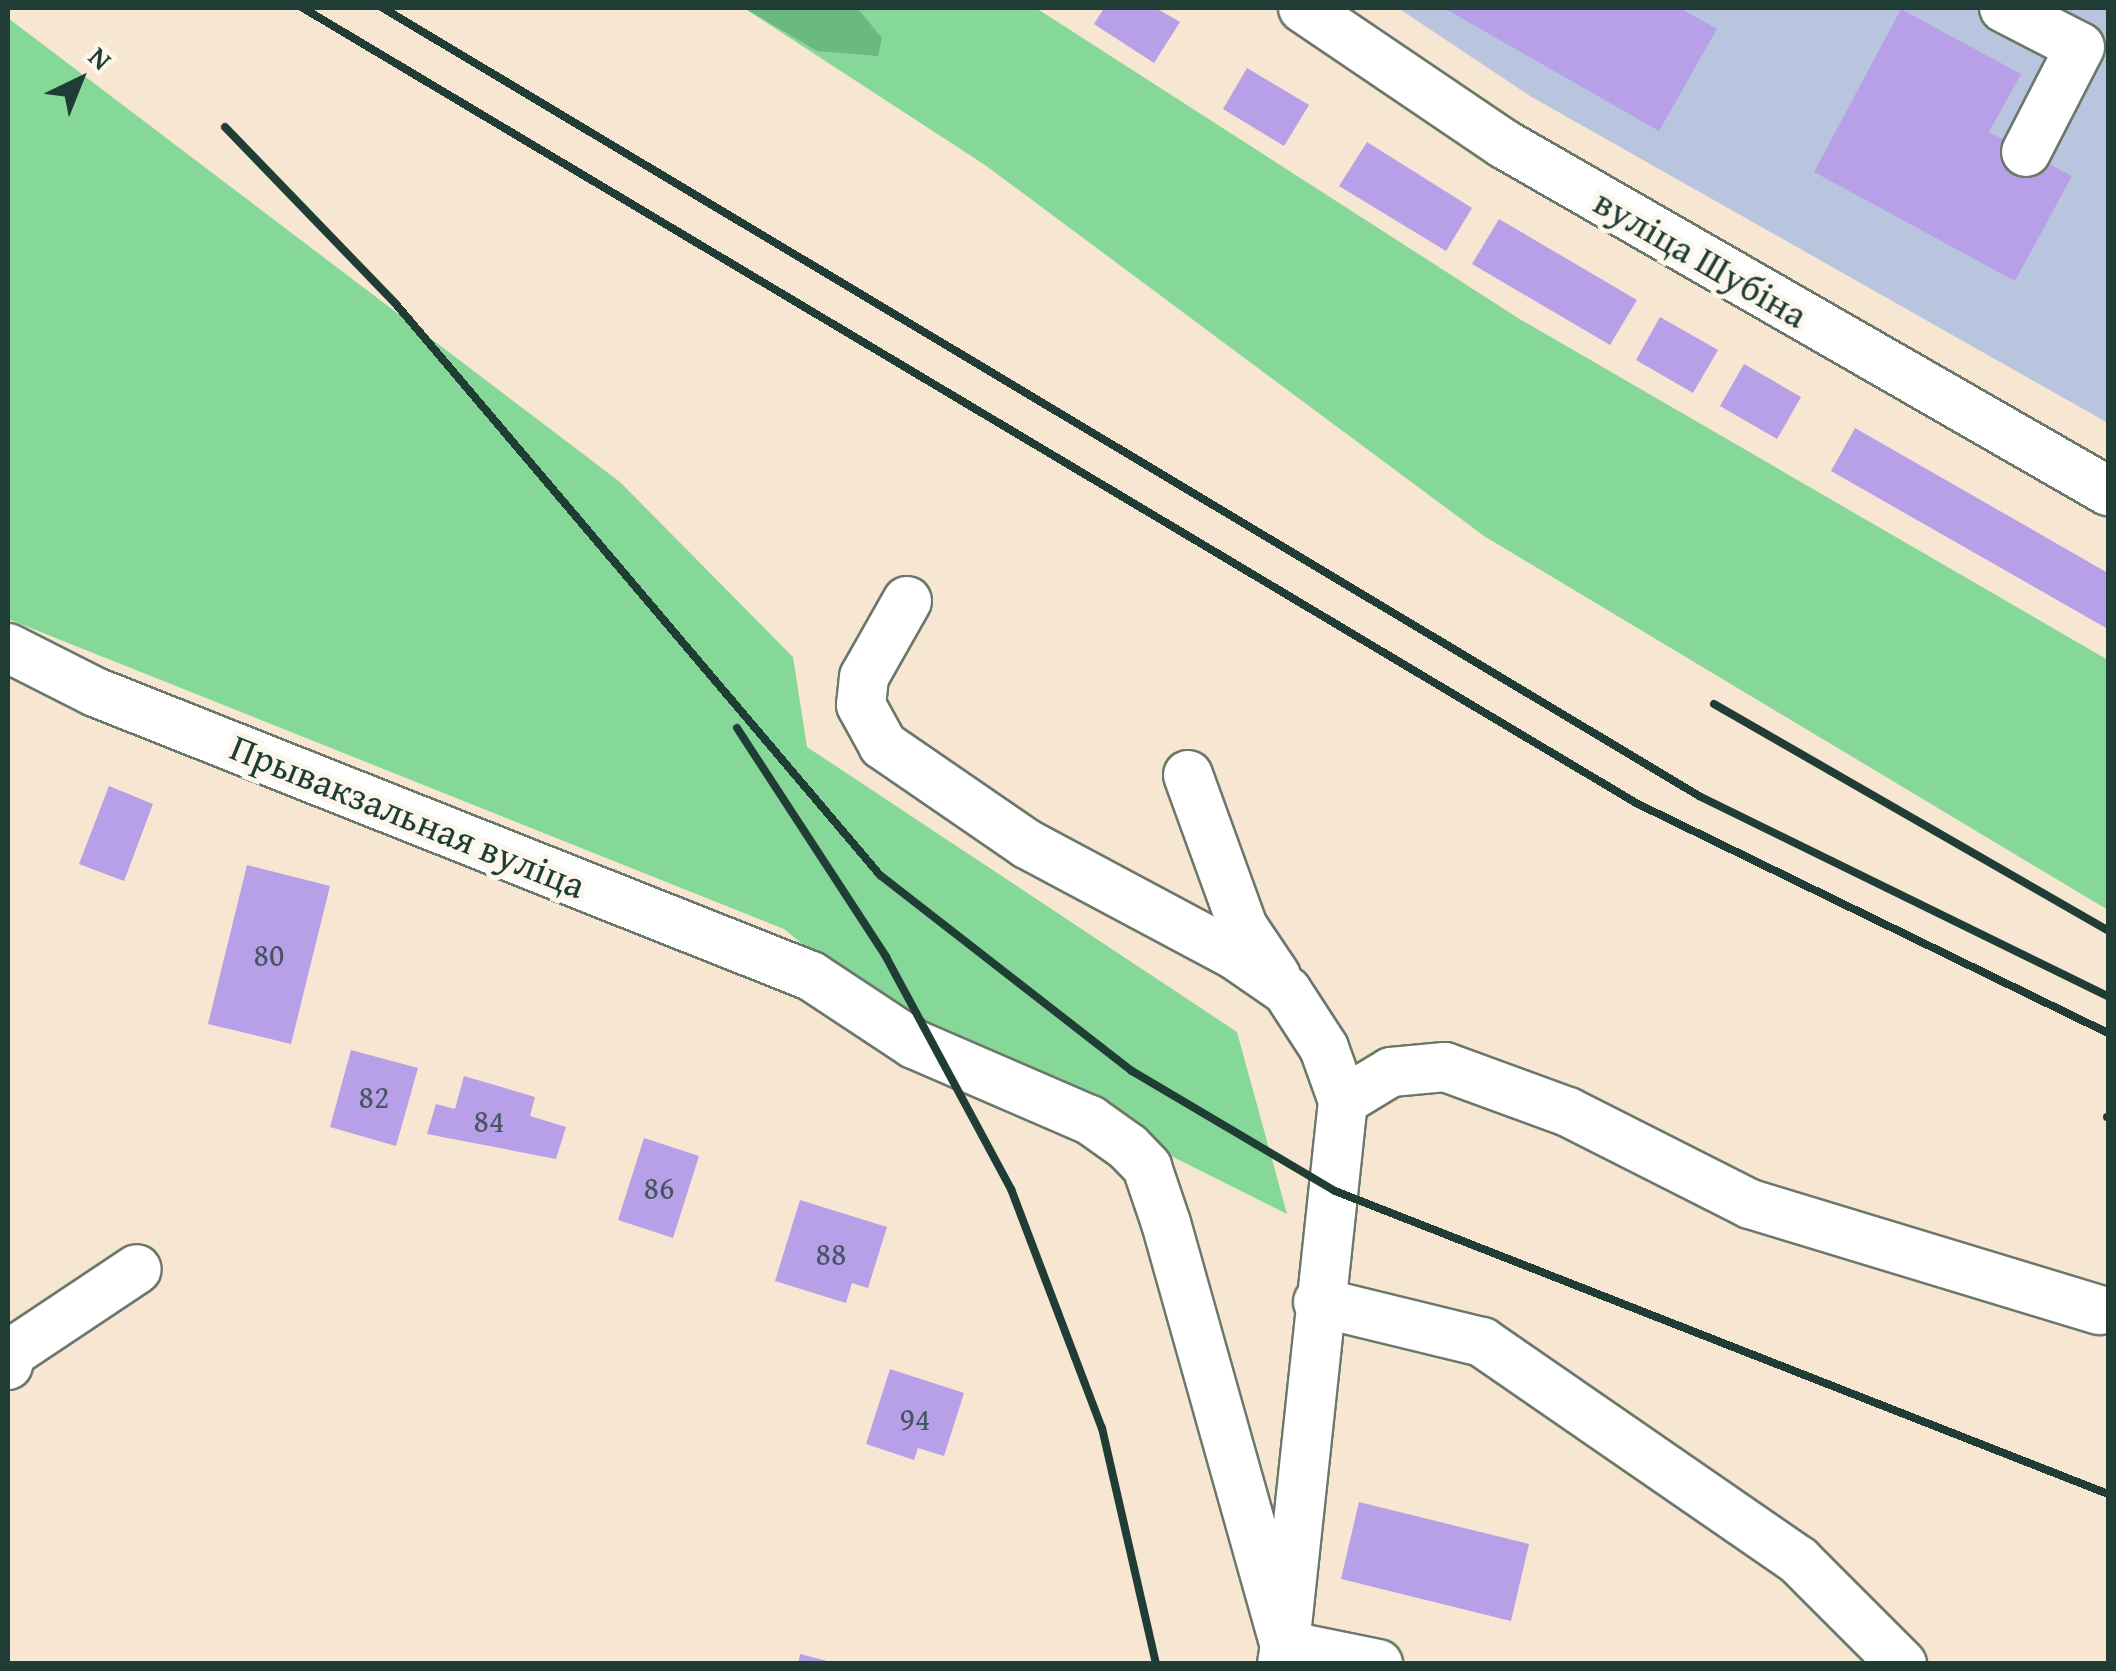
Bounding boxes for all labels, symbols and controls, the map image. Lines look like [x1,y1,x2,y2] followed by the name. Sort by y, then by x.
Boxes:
[30,30,130,130] north arrow
[80,36,122,79] text: N
[1586,179,1816,337] street label: вуліца Шубіна
[224,724,592,908] street label: Прывакзальная вуліца
[254,936,284,974] house number: 80
[359,1078,389,1116] house number: 82
[474,1102,504,1140] house number: 84
[644,1169,674,1207] house number: 86
[816,1235,846,1273] house number: 88
[900,1400,930,1438] house number: 94

